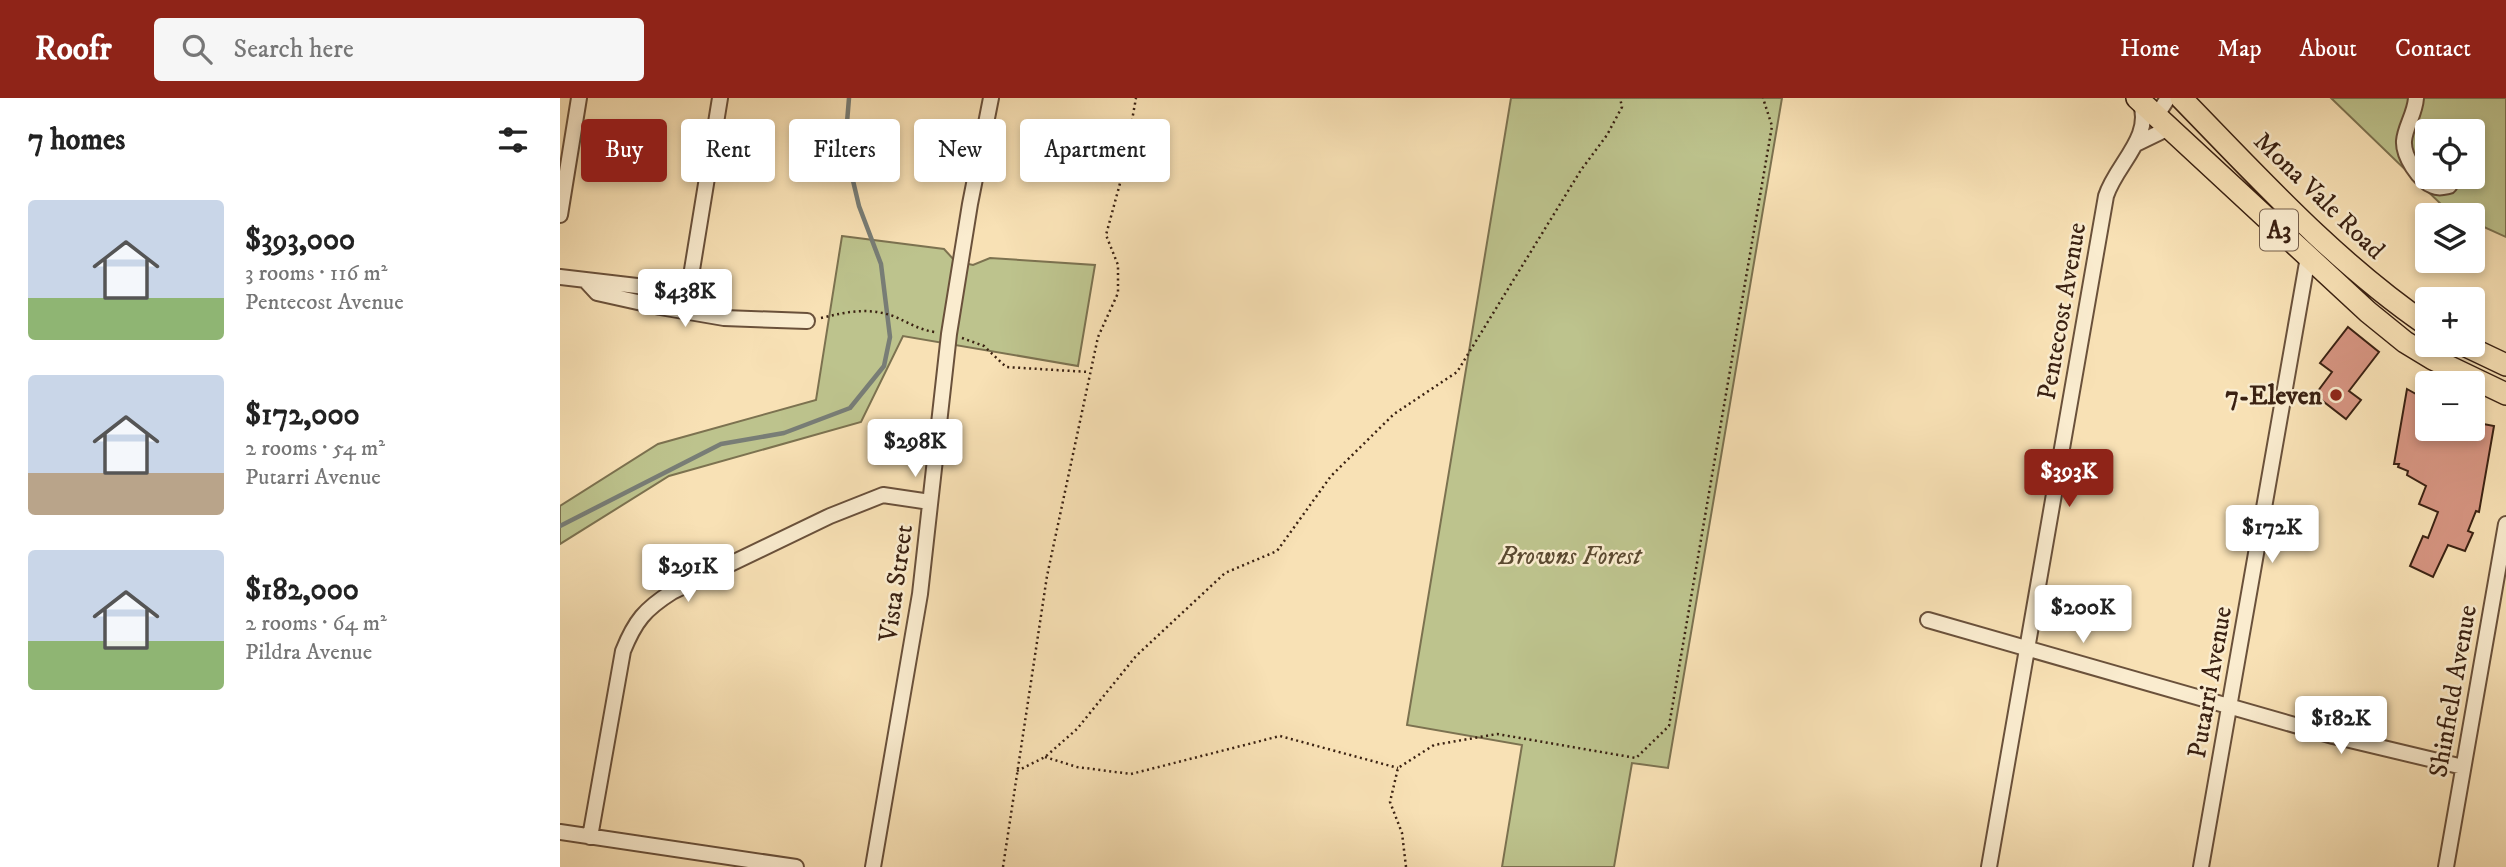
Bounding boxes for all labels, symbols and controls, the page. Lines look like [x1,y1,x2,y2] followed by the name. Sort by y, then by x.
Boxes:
[154,18,644,81] search box
[35,29,112,70] text: Roofr
[178,30,216,68] icon: search
[234,33,354,66] text: Search here
[2120,34,2179,64] text: Home
[2217,34,2262,64] text: Map
[2300,34,2357,64] text: About
[2395,34,2471,64] text: Contact
[581,119,667,182] chip: Buy
[681,119,775,182] chip: Rent
[789,119,900,182] chip: Filters
[914,119,1006,182] chip: New
[1020,119,1170,182] chip: Apartment
[2415,119,2485,441] map controls
[2415,119,2485,189] button: locate
[494,121,532,159] icon: filters
[28,122,125,159] text: 7 homes
[2246,125,2392,267] street label: Mona Vale Road
[2415,203,2485,273] button: layers
[2260,210,2298,250] road number: A3
[2031,220,2094,402] street label: Pentecost Avenue
[245,222,355,259] text: $393,000
[84,228,168,312] icon: home
[245,259,388,288] text: 3 rooms · 116 m²
[636,270,734,329] pin: $438K
[654,277,716,306] text: $438K
[2415,287,2485,357] button: +
[245,288,404,317] text: Pentecost Avenue
[2415,371,2485,441] button: −
[2225,380,2322,413] place label: 7-Eleven
[2328,387,2344,403] marker: 7-Eleven
[245,397,360,434] text: $172,000
[84,403,168,487] icon: home
[866,420,964,479] pin: $298K
[884,427,947,456] text: $298K
[245,434,385,463] text: 2 rooms · 54 m²
[2020,450,2118,509] pin: $393K
[2040,457,2098,486] text: $393K
[245,463,381,492] text: Putarri Avenue
[2223,505,2321,565] pin: $172K
[2242,513,2302,542] text: $172K
[872,522,921,645] street label: Vista Street
[1498,540,1643,573] park label: Browns Forest
[639,545,737,604] pin: $291K
[658,552,718,581] text: $291K
[245,572,359,609] text: $182,000
[84,578,168,662] icon: home
[2034,586,2132,645] pin: $200K
[2051,593,2115,622] text: $200K
[2422,603,2485,780] street label: Shinfield Avenue
[2181,604,2240,761] street label: Putarri Avenue
[245,609,387,638] text: 2 rooms · 64 m²
[245,638,372,667] text: Pildra Avenue
[2292,696,2390,756] pin: $182K
[2311,704,2371,733] text: $182K

